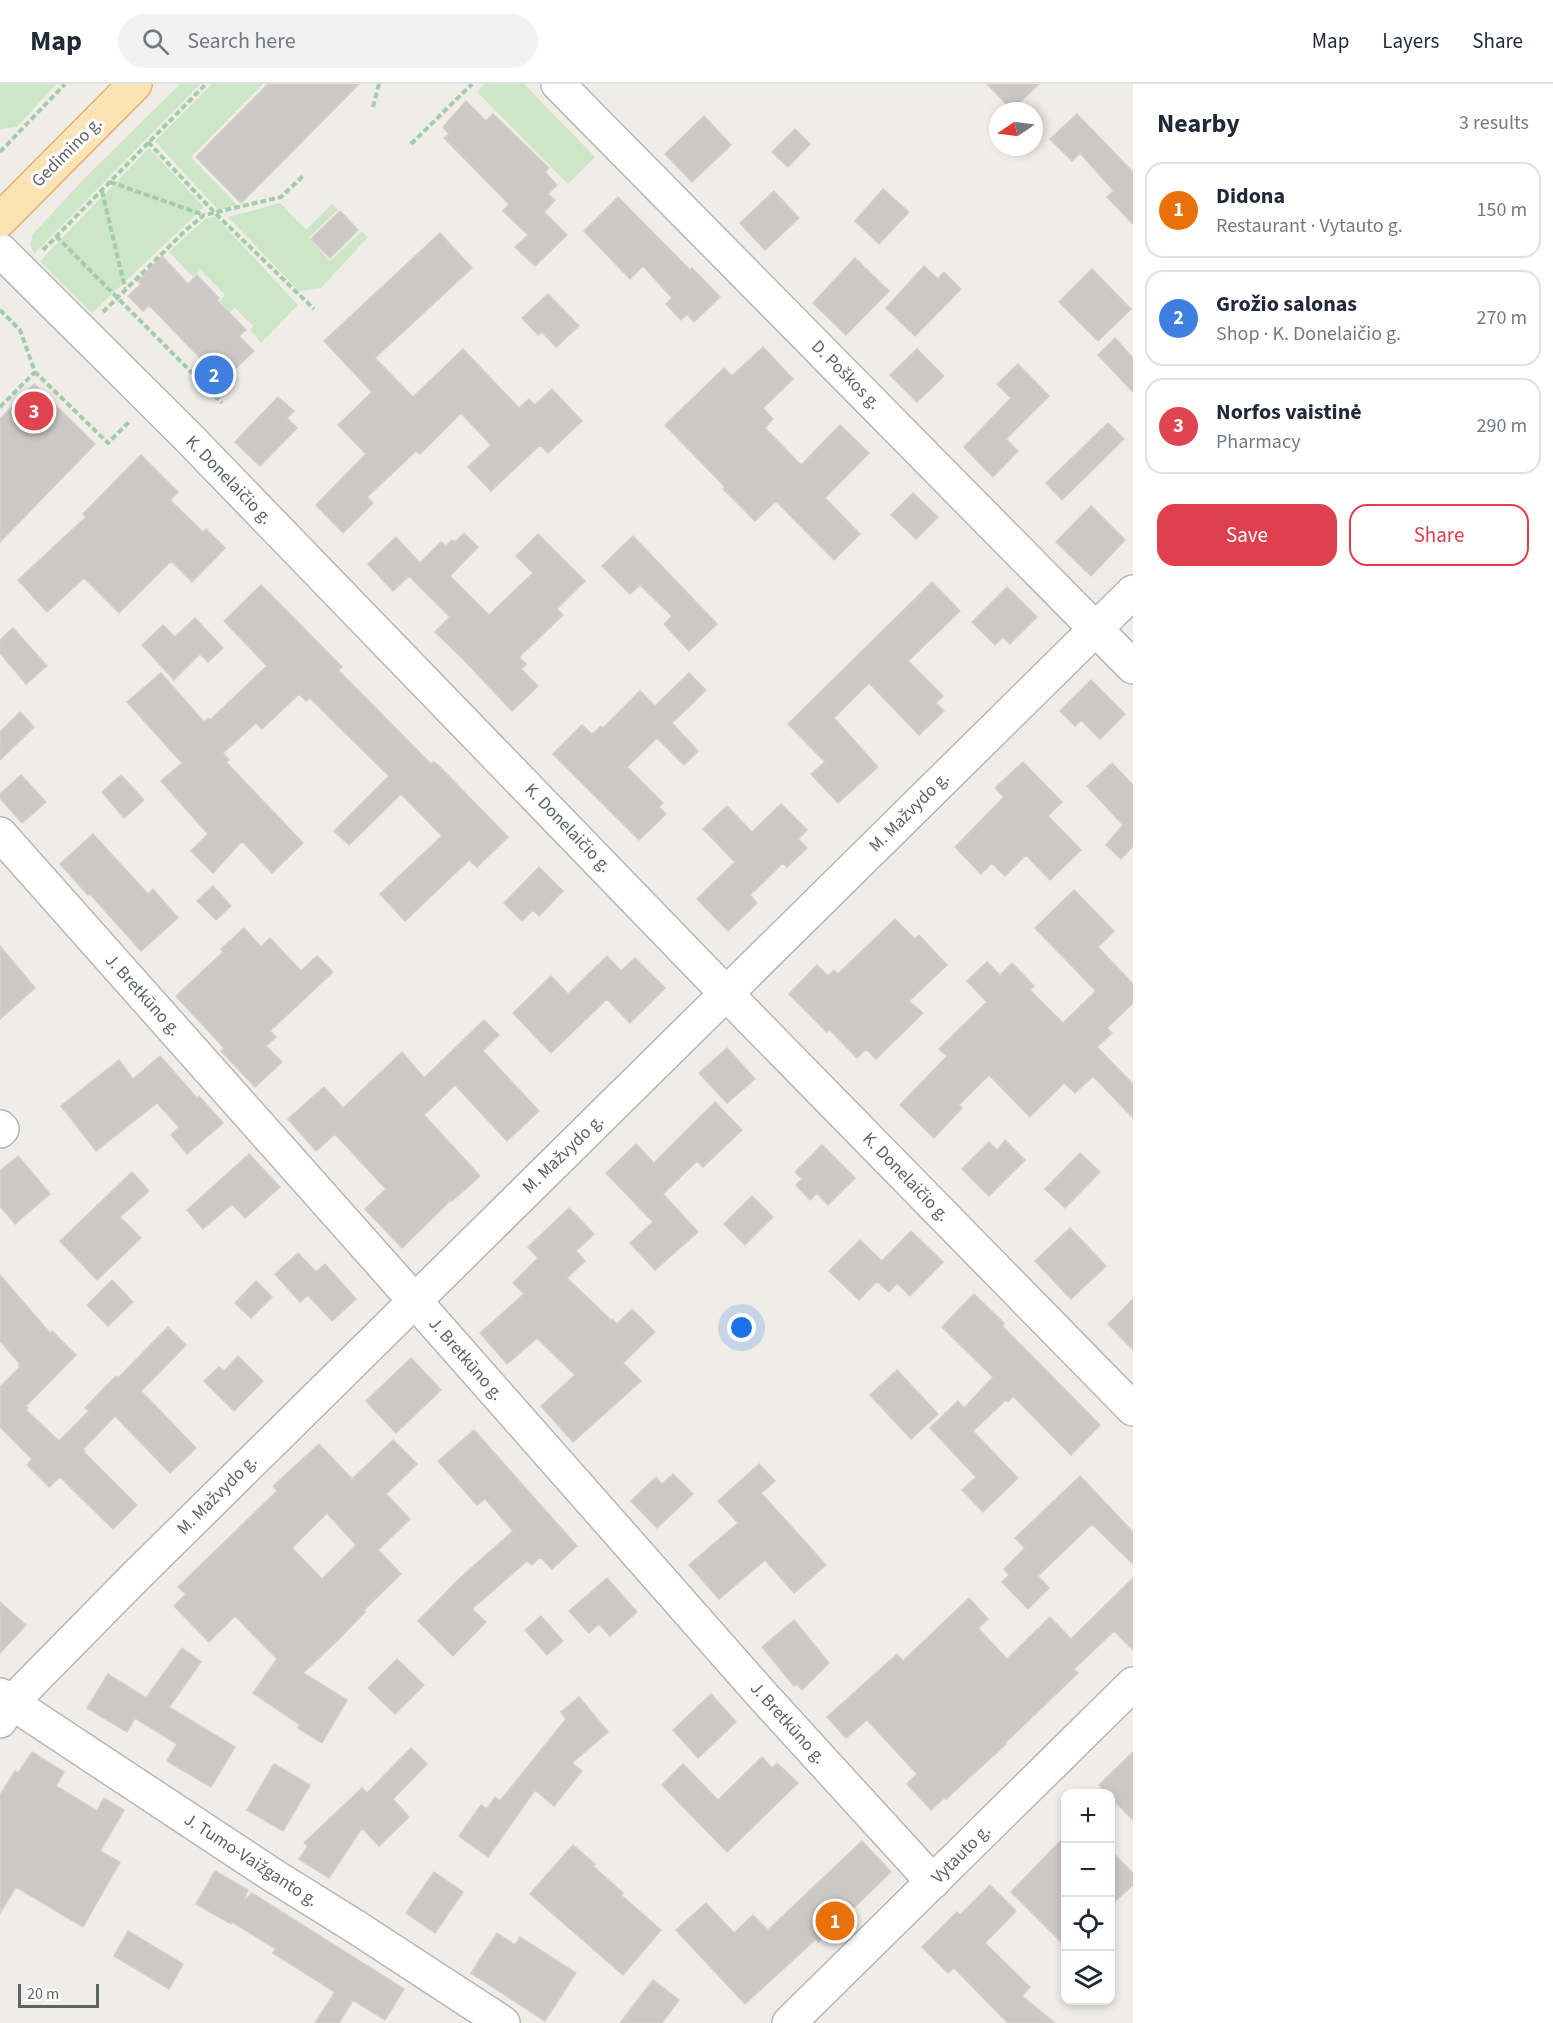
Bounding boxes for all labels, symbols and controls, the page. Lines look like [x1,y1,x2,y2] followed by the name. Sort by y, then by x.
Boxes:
[118,14,538,68] search box
[30,21,82,61] text: Map
[139,25,172,58] icon: search
[187,25,296,57] text: Search here
[1312,26,1349,56] text: Map
[1382,26,1439,56] text: Layers
[1472,26,1523,56] text: Share
[989,102,1043,156] north arrow
[1157,105,1240,142] text: Nearby
[1459,109,1529,137] text: 3 results
[26,111,108,193] street label: Gedimino g.
[1216,180,1285,212] text: Didona
[1173,196,1184,224] text: 1
[1477,196,1527,224] text: 150 m
[1216,212,1403,240] text: Restaurant · Vytauto g.
[1216,288,1357,320] text: Grožio salonas
[1173,304,1184,332] text: 2
[1477,304,1527,332] text: 270 m
[1216,320,1401,348] text: Shop · K. Donelaičio g.
[806,335,886,415] street label: D. Poškos g.
[194,352,234,398] pin: 2
[15,388,54,434] pin: 3
[1216,396,1362,428] text: Norfos vaistinė
[1173,412,1184,440] text: 3
[1477,412,1527,440] text: 290 m
[1216,428,1300,456] text: Pharmacy
[180,430,278,530] street label: K. Donelaičio g.
[1157,504,1337,566] button: Save
[1349,504,1529,566] button: Share
[863,766,955,858] street label: M. Mažvydo g.
[519,778,617,878] street label: K. Donelaičio g.
[99,948,187,1042] street label: J. Bretkūno g.
[517,1109,609,1199] street label: M. Mažvydo g.
[857,1127,955,1227] street label: K. Donelaičio g.
[423,1312,509,1406] street label: J. Bretkūno g.
[727,1313,756,1342] your location
[171,1449,263,1541] street label: M. Mažvydo g.
[744,1676,832,1770] street label: J. Bretkūno g.
[1061,1789,1115,2005] map controls
[1061,1789,1115,1843] button: +
[179,1807,323,1913] street label: J. Tumo-Vaižganto g.
[926,1819,996,1889] street label: Vytauto g.
[1061,1843,1115,1897] button: −
[1061,1897,1115,1951] button: locate
[816,1898,854,1944] pin: 1
[1061,1951,1115,2005] button: layers
[18,1981,99,2008] scale bar
[27,1983,59,2005] text: 20 m

